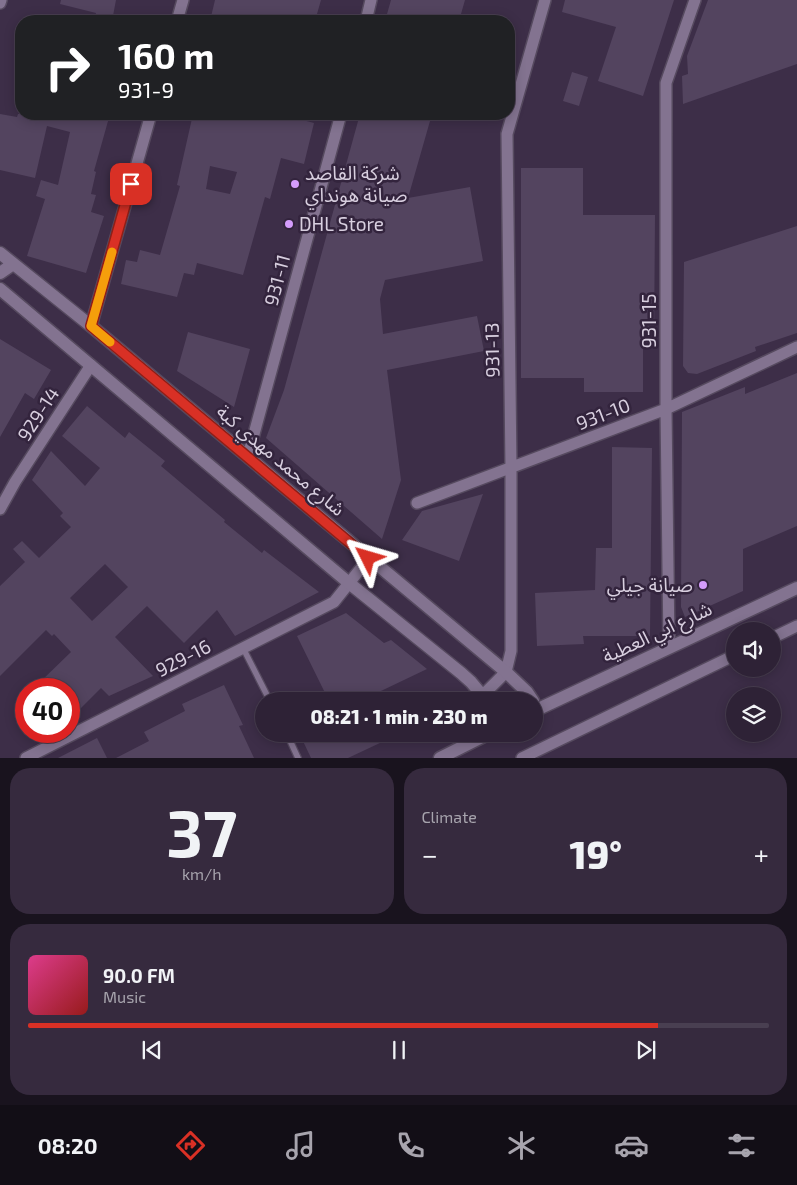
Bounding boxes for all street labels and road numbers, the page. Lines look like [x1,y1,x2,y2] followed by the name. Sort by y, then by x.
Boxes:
[259,252,294,308] street label: 931-11
[637,294,660,348] street label: 931-15
[480,322,503,378] street label: 931-13
[12,382,63,445] street label: 929-14
[573,393,633,434] street label: 931-10
[210,399,350,523] street label: شارع محمد مهدي كبة
[598,596,717,671] street label: شارع ابي العطية
[151,634,214,681] street label: 929-16

